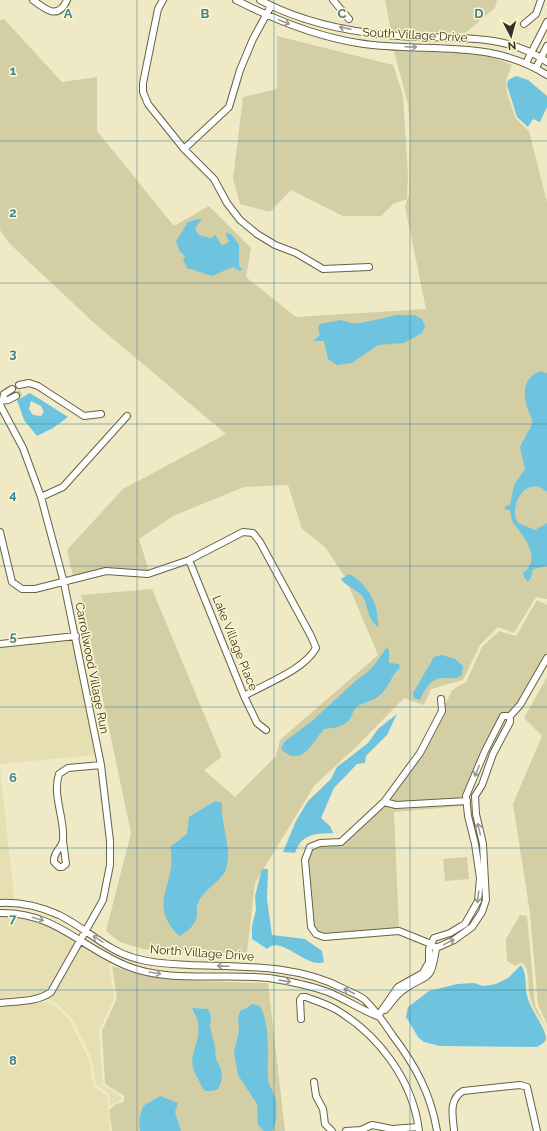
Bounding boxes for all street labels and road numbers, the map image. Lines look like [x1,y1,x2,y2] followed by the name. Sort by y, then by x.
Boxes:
[362,25,468,45] street label: South Village Drive
[210,593,260,693] street label: Lake Village Place
[72,601,112,735] street label: Carrollwood Village Run
[150,942,254,964] street label: North Village Drive

